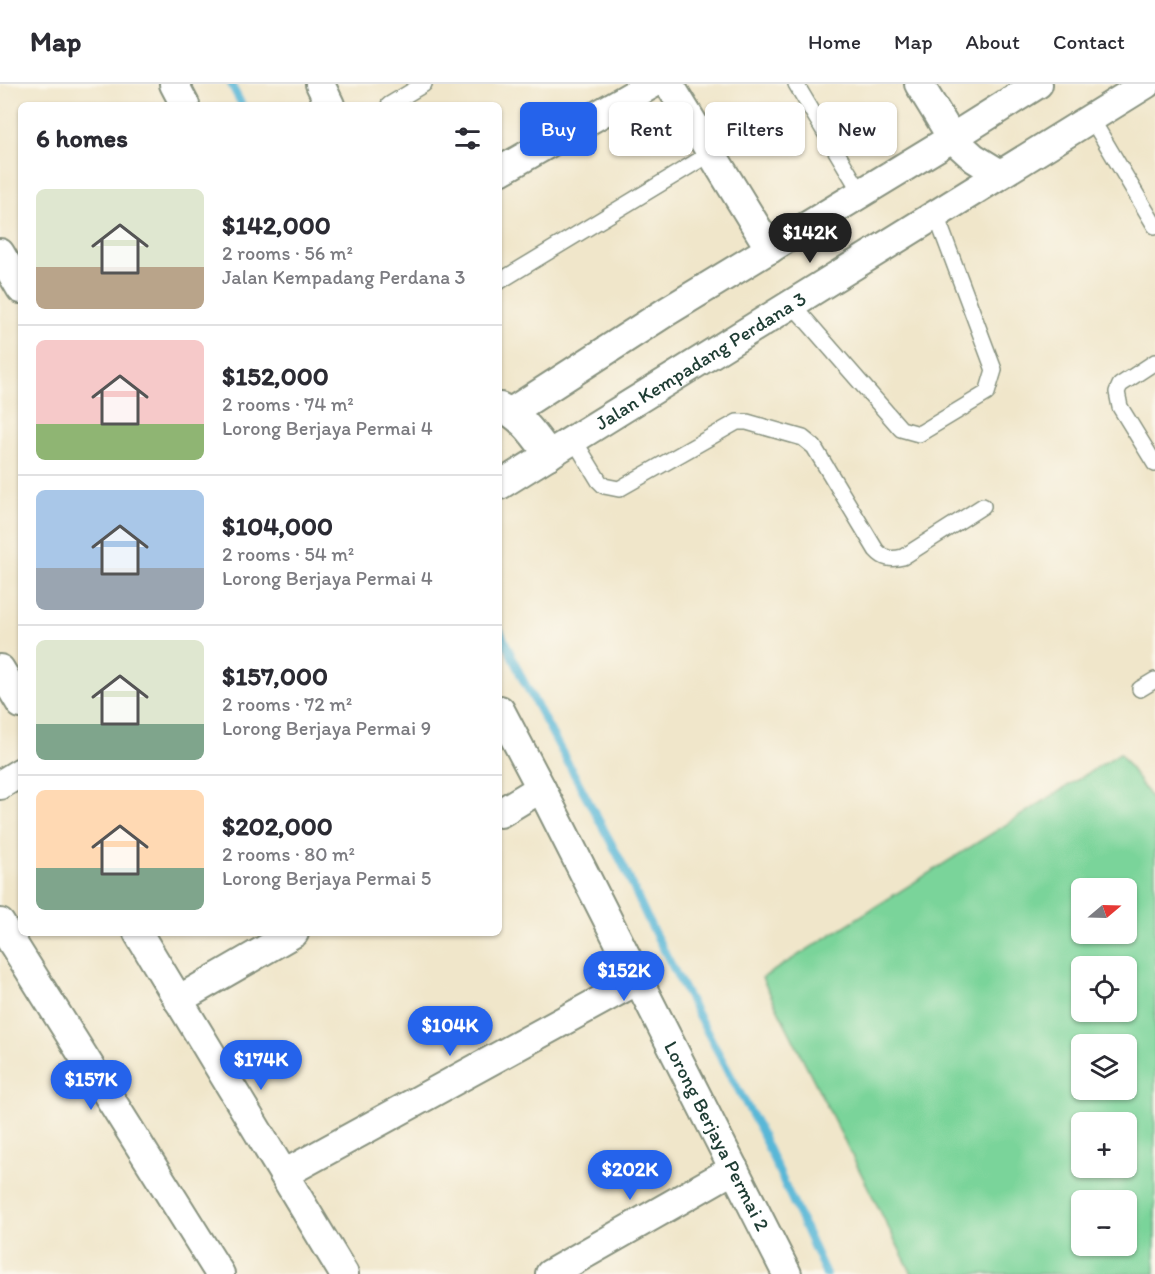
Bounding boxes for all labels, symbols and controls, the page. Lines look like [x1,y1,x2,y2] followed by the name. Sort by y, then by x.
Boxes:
[30,24,81,58] text: Map
[808,29,861,54] text: Home
[894,29,933,54] text: Map
[966,29,1020,54] text: About
[1053,29,1125,54] text: Contact
[520,102,597,156] chip: Buy
[609,102,693,156] chip: Rent
[705,102,805,156] chip: Filters
[817,102,897,156] chip: New
[36,122,128,154] text: 6 homes
[451,122,484,155] icon: filters
[222,209,331,241] text: $142,000
[84,213,156,285] icon: home
[768,213,852,264] pin: $142K
[783,220,837,244] text: $142K
[222,241,353,265] text: 2 rooms · 56 m²
[222,265,466,289] text: Jalan Kempadang Perdana 3
[591,286,810,435] street label: Jalan Kempadang Perdana 3
[222,360,329,392] text: $152,000
[84,364,156,436] icon: home
[222,392,354,416] text: 2 rooms · 74 m²
[222,416,433,440] text: Lorong Berjaya Permai 4
[222,510,333,542] text: $104,000
[84,514,156,586] icon: home
[222,542,354,566] text: 2 rooms · 54 m²
[222,566,433,590] text: Lorong Berjaya Permai 4
[222,660,328,692] text: $157,000
[84,664,156,736] icon: home
[222,692,352,716] text: 2 rooms · 72 m²
[222,716,431,740] text: Lorong Berjaya Permai 9
[222,810,333,842] text: $202,000
[84,814,156,886] icon: home
[222,842,355,866] text: 2 rooms · 80 m²
[222,866,431,890] text: Lorong Berjaya Permai 5
[1071,878,1137,944] north arrow
[1071,878,1137,1256] map controls
[582,951,666,1002] pin: $152K
[1071,956,1137,1022] button: locate
[597,958,651,982] text: $152K
[408,1006,492,1057] pin: $104K
[422,1013,478,1037] text: $104K
[1071,1034,1137,1100] button: layers
[659,1037,775,1235] street label: Lorong Berjaya Permai 2
[219,1040,303,1091] pin: $174K
[234,1047,288,1071] text: $174K
[49,1060,133,1111] pin: $157K
[65,1067,117,1091] text: $157K
[1071,1112,1137,1178] button: +
[588,1150,672,1201] pin: $202K
[602,1157,658,1181] text: $202K
[1071,1190,1137,1256] button: −

